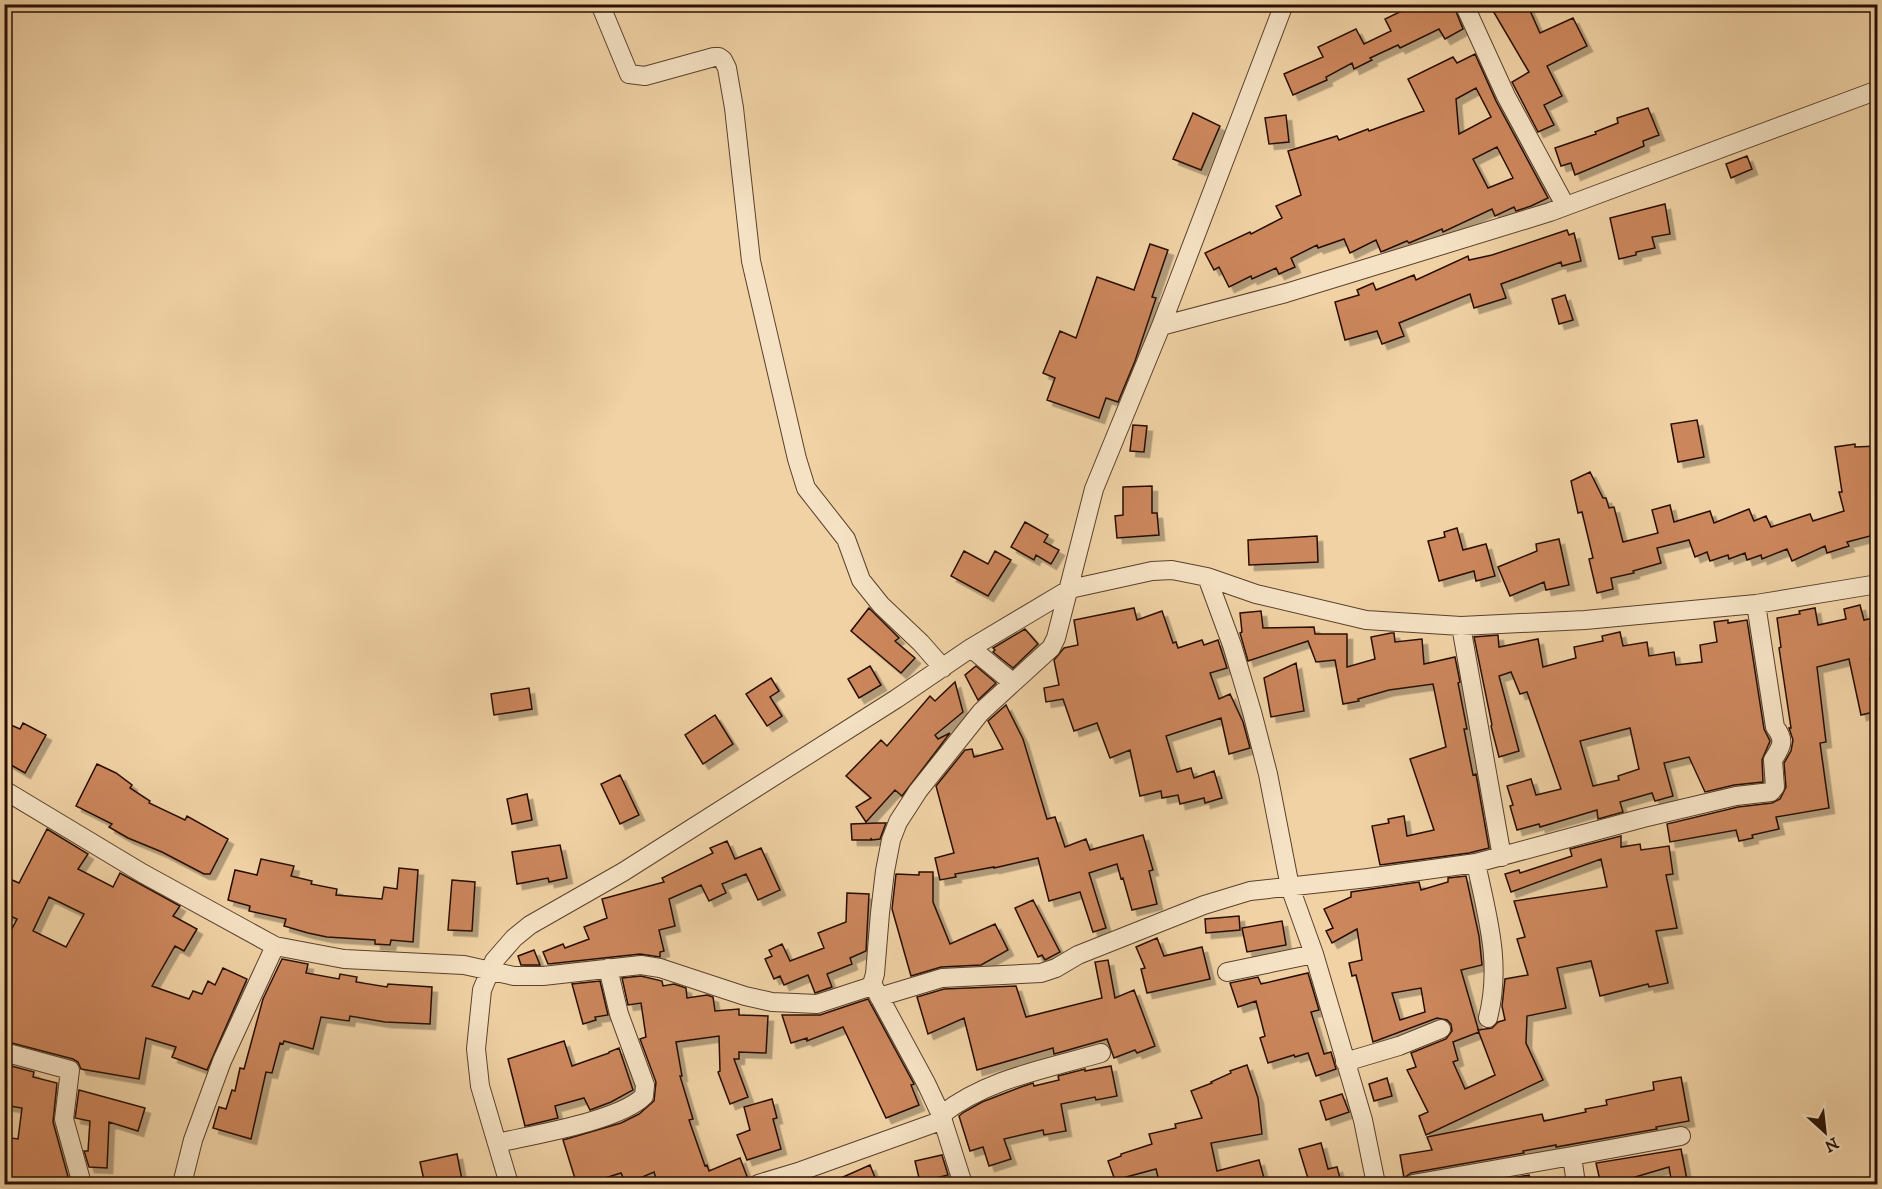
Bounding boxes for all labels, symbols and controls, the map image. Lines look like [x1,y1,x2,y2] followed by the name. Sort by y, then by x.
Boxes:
[1795,1102,1855,1162] north arrow
[1821,1133,1842,1156] text: N

